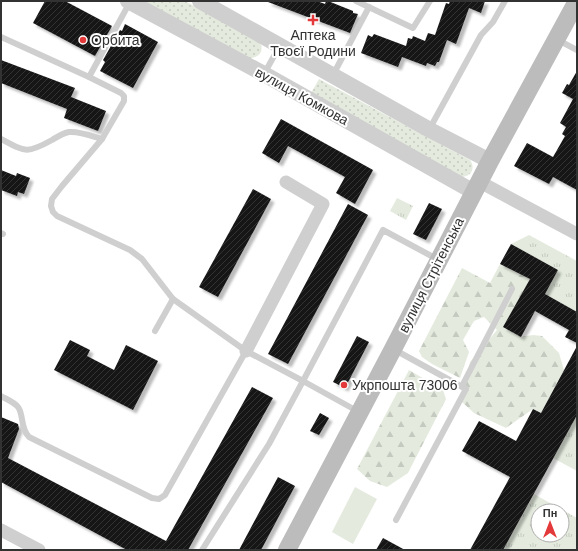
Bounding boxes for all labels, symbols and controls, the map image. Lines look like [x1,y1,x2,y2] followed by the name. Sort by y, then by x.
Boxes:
[308,15,318,25] marker: Аптека Твоєї Родини
[270,27,356,59] place label: Аптека Твоєї Родини
[91,32,140,48] place label: Орбита
[78,35,88,45] marker: Орбита
[253,64,352,128] street label: вулиця Комкова
[395,215,467,335] street label: вулиця Стрітенська
[352,377,458,393] place label: Укрпошта 73006
[339,380,349,390] marker: Укрпошта 73006
[530,503,570,543] north arrow
[543,507,557,519] text: Пн

